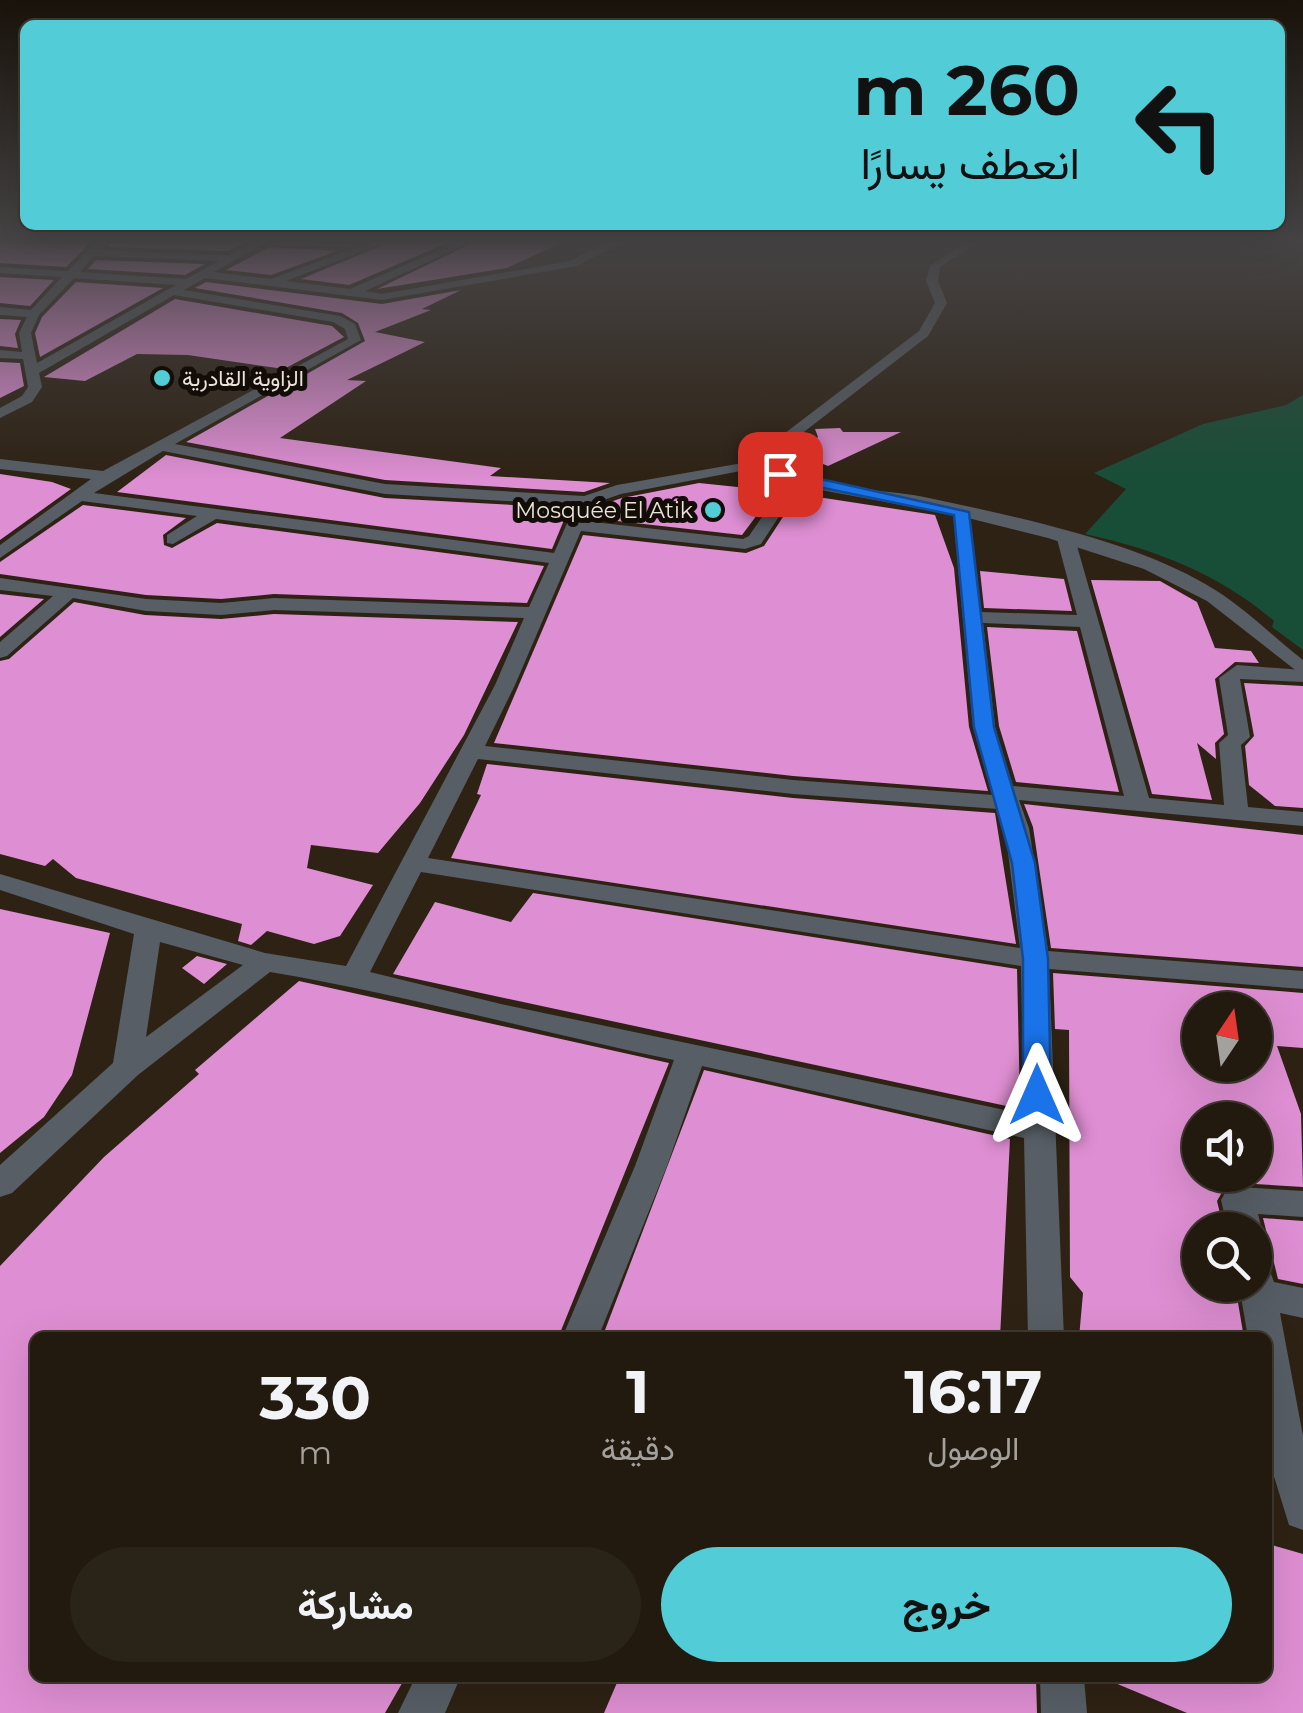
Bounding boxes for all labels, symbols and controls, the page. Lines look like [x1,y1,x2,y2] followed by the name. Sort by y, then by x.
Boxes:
[853,47,1080,133] text: 260 m
[1115,60,1245,190] icon: left
[860,135,1080,190] text: انعطف يسارًا
[182,365,304,392] place label: الزاوية القادرية
[151,367,173,389] marker: الزاوية القادرية
[738,432,823,517] pin
[753,447,808,502] icon: arrive
[515,497,694,524] place label: Mosquée El Atik
[702,499,724,521] marker: Mosquée El Atik
[1182,992,1272,1082] north arrow
[1182,992,1272,1302] map controls
[985,1043,1089,1147] position arrow
[1182,1102,1272,1192] button: sound
[1182,1212,1272,1302] button: search
[626,1355,649,1428] text: 1
[904,1355,1042,1428] text: 16:17
[260,1361,371,1434] text: 330
[601,1429,675,1468] text: دقيقة
[927,1429,1020,1468] text: الوصول
[298,1433,332,1472] text: m
[70,1547,641,1662] button: مشاركة
[661,1547,1232,1662] button: خروج

